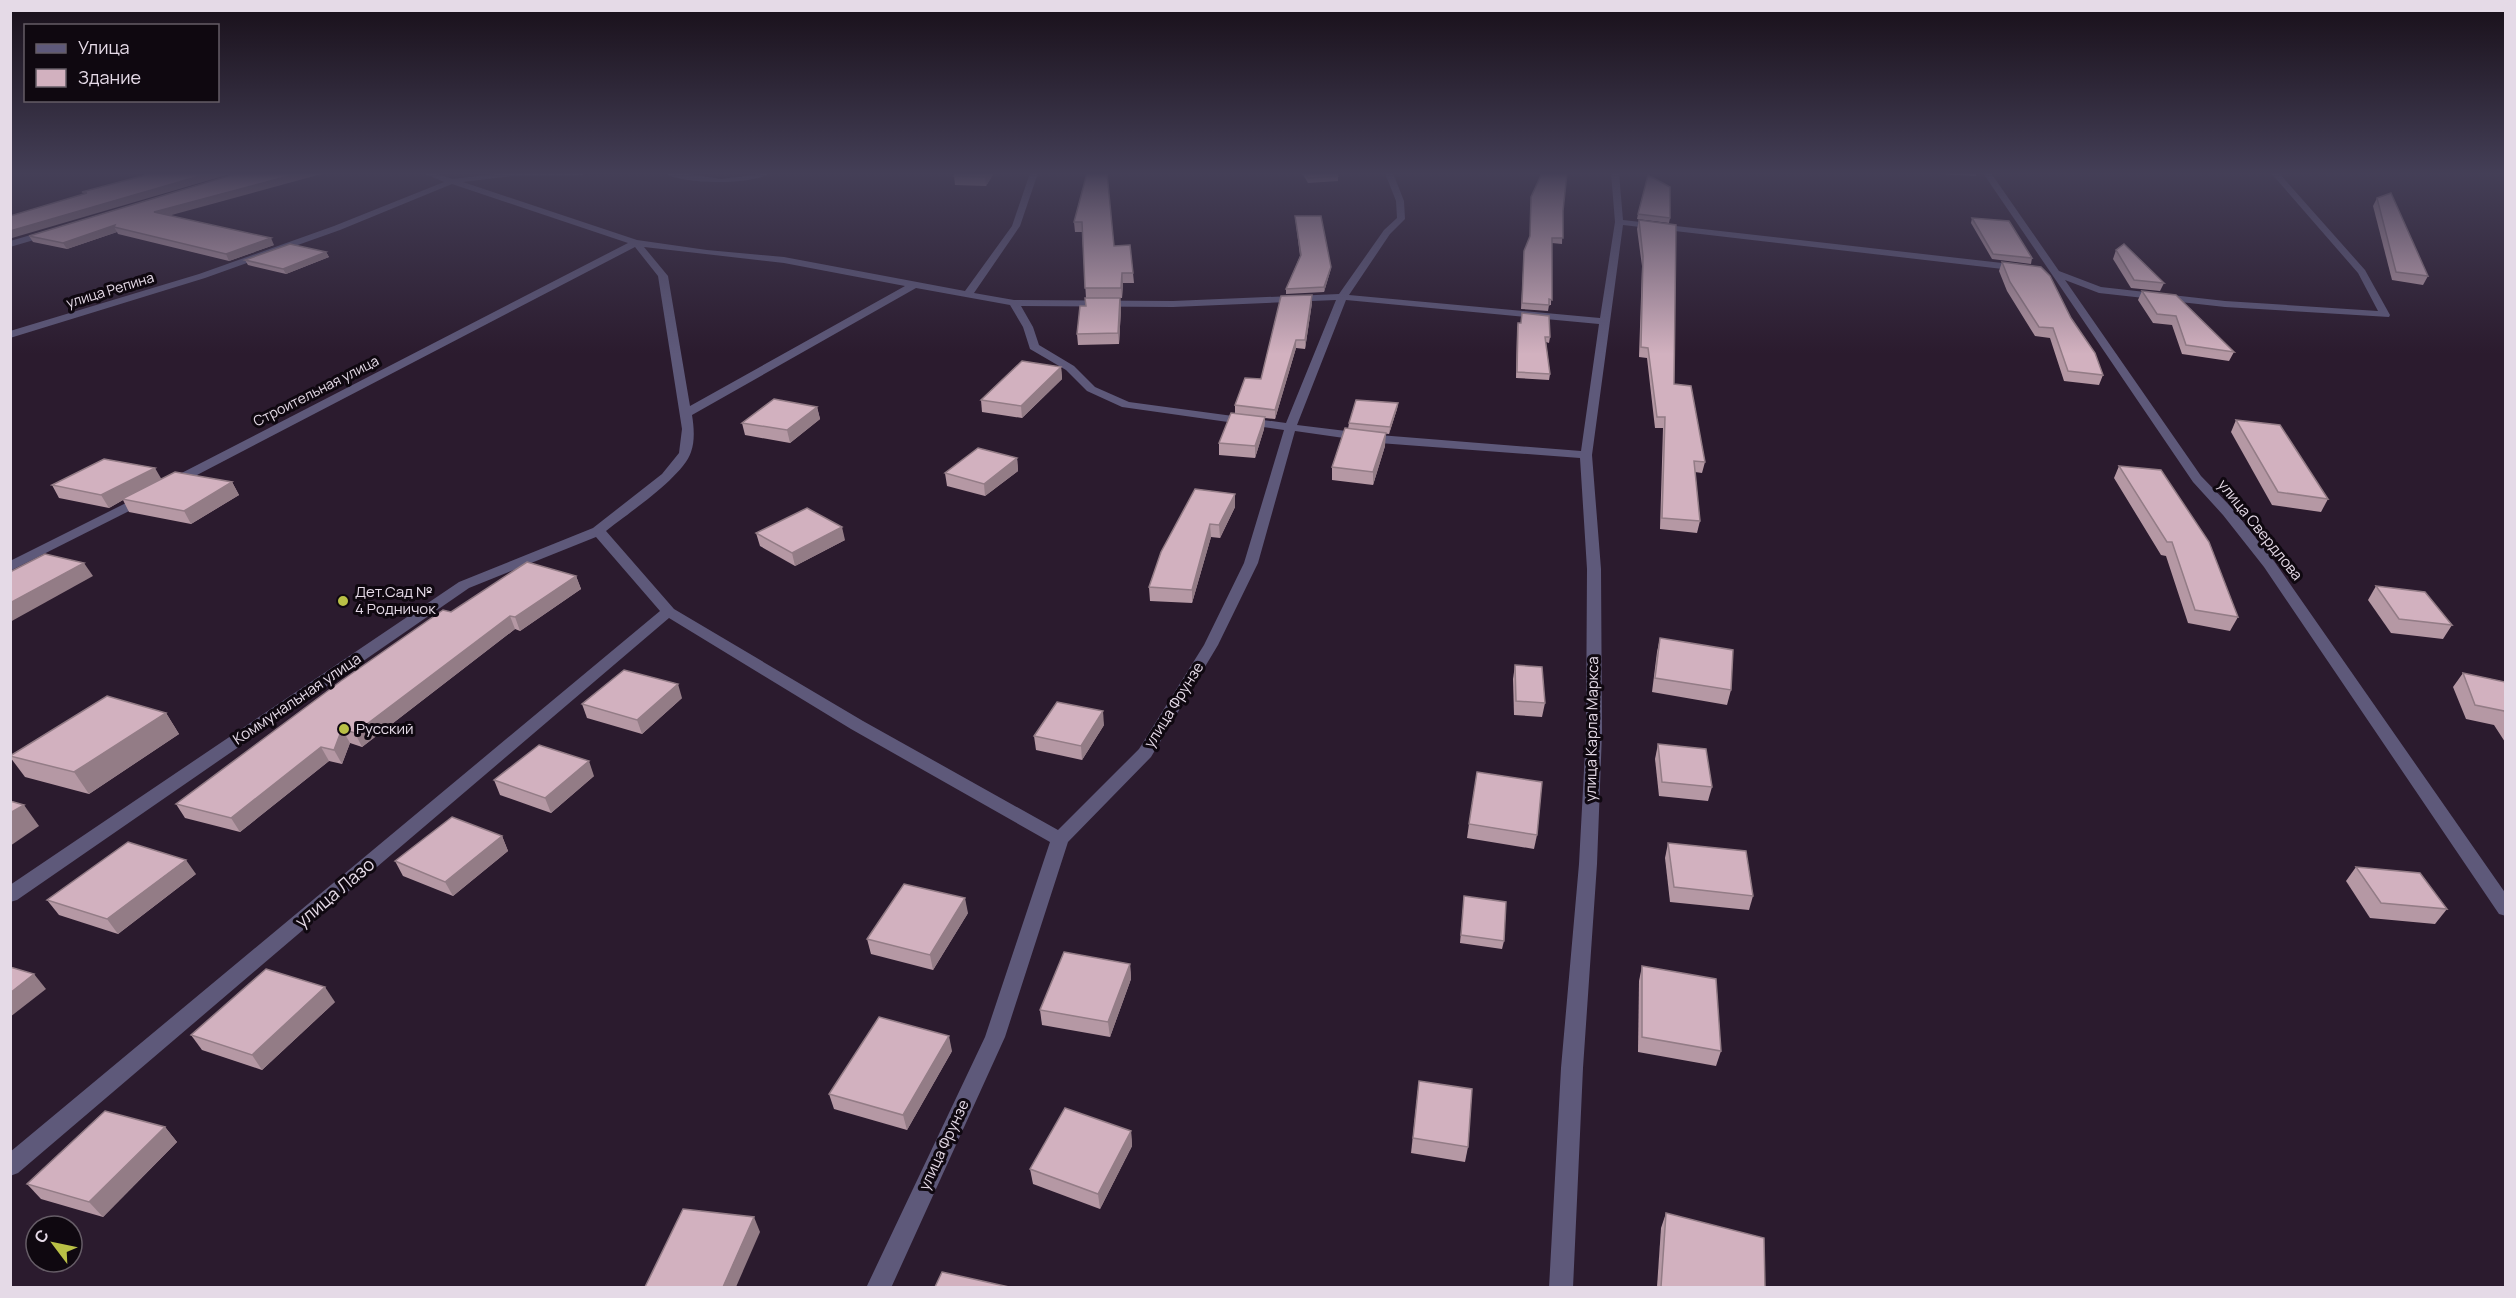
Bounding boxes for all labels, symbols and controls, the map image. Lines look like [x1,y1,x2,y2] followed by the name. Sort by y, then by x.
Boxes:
[24,24,219,102] legend
[78,35,130,59] text: Улица
[78,65,141,89] text: Здание
[64,267,156,312] street label: улица Репина
[250,351,382,430] street label: Строительная улица
[2213,475,2308,585] street label: улица Свердлова
[355,581,436,619] place label: Дет.Сад № 4 Родничок
[336,594,350,608] marker: Дет.Сад № 4 Родничок
[229,648,365,749] street label: Коммунальная улица
[1580,656,1603,802] street label: улица Карла Маркса
[1139,658,1209,752] street label: улица Фрунзе
[356,718,414,739] place label: Русский
[337,722,351,736] marker: Русский
[290,852,379,933] street label: улица Лазо
[913,1096,974,1194] street label: улица Фрунзе
[24,1214,84,1274] north arrow
[29,1225,54,1247] text: С

